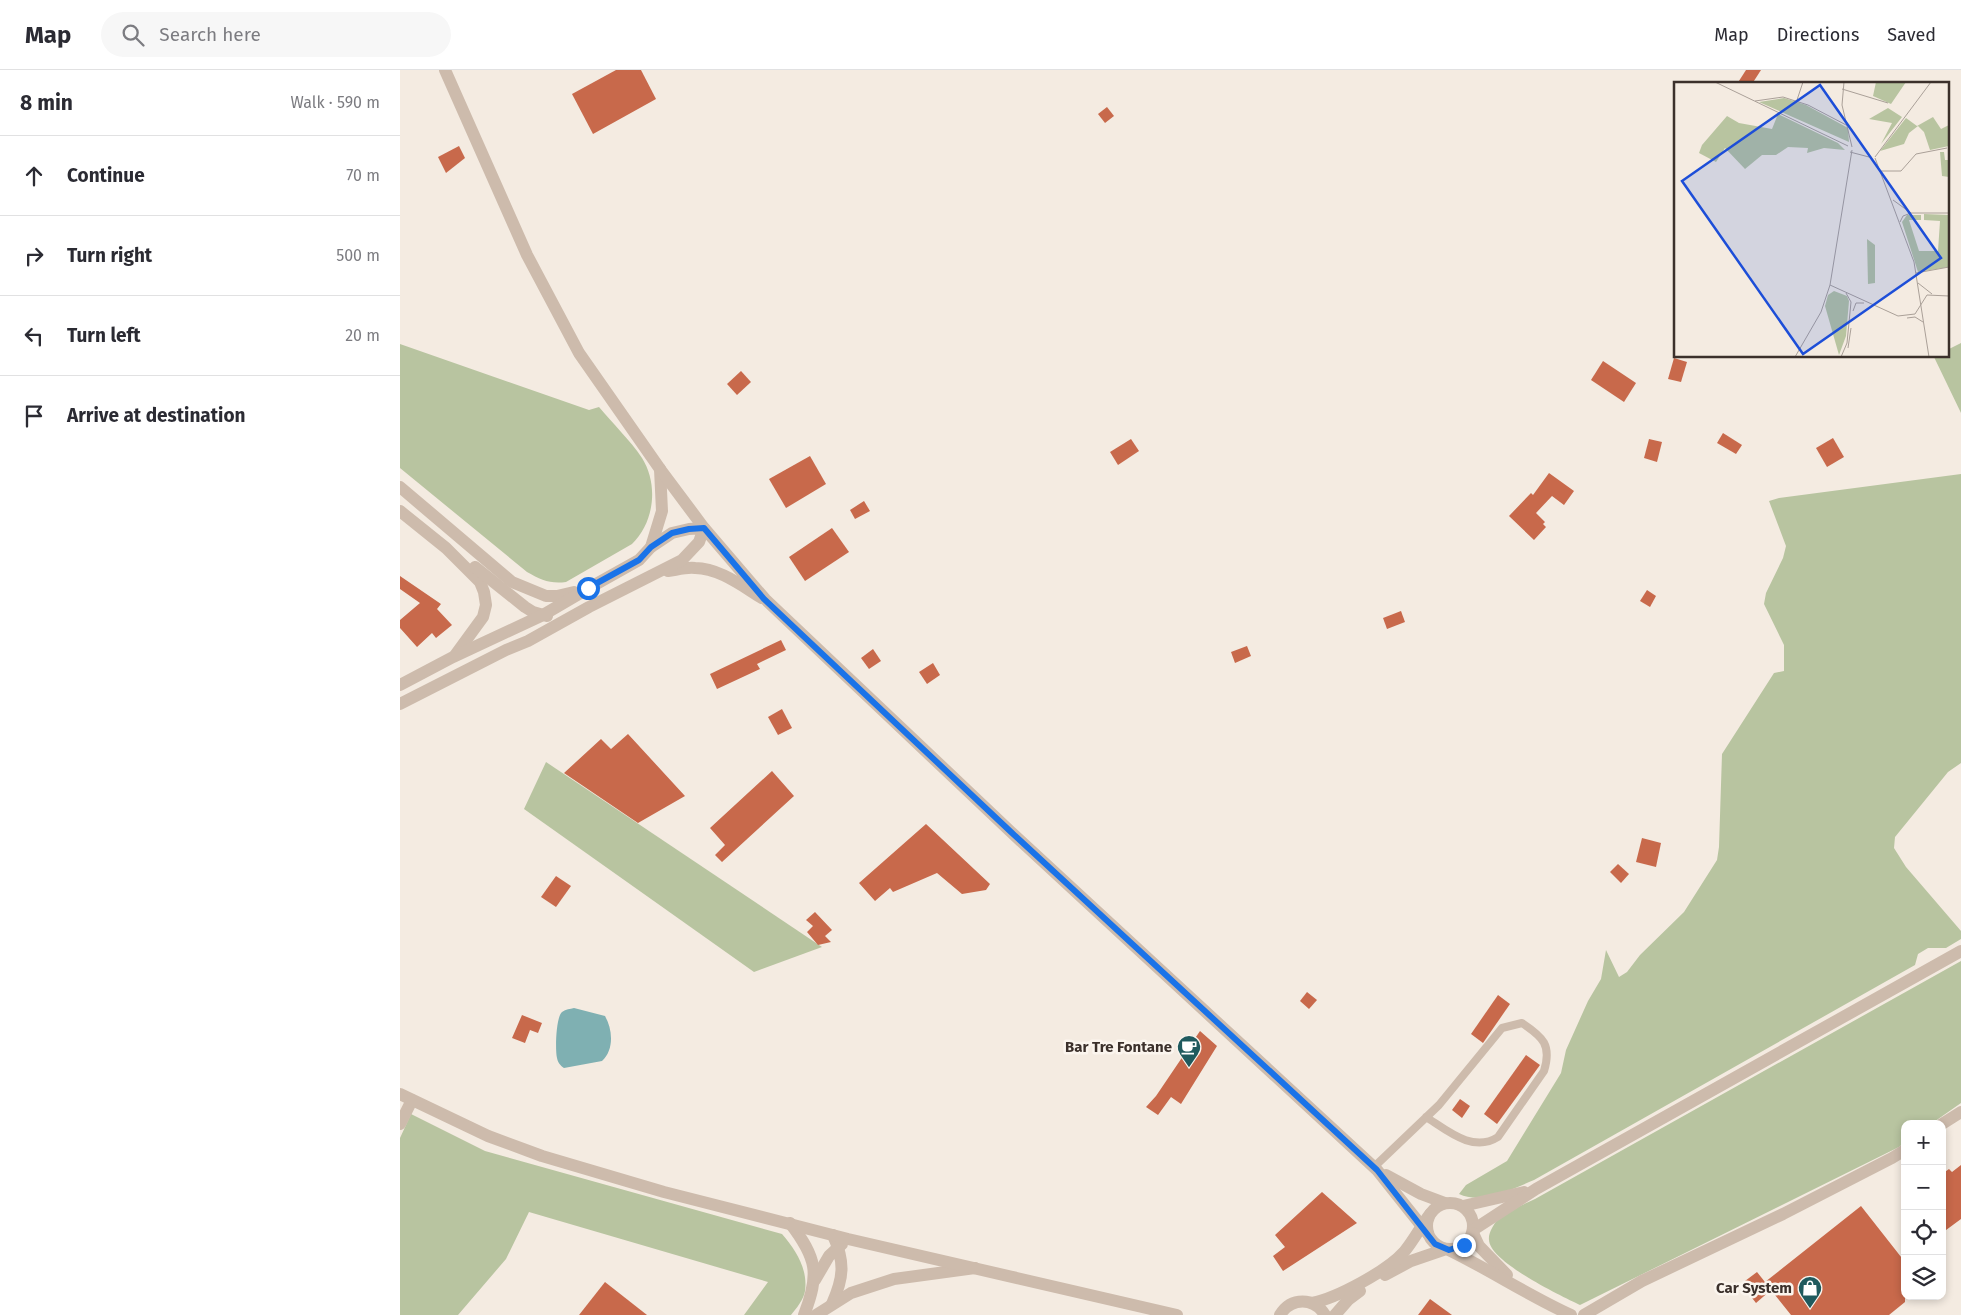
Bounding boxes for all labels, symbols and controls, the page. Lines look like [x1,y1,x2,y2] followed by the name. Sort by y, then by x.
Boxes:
[101,12,451,57] search box
[25,21,71,49] text: Map
[119,21,147,49] icon: search
[159,23,261,46] text: Search here
[1714,24,1749,46] text: Map
[1777,24,1859,46] text: Directions
[1887,24,1936,46] text: Saved
[1674,82,1948,358] inset map
[20,90,73,116] text: 8 min
[290,93,380,112] text: Walk · 590 m
[20,162,48,190] icon: ahead
[67,164,145,187] text: Continue
[346,166,380,185] text: 70 m
[20,242,48,270] icon: right
[67,244,152,267] text: Turn right
[336,246,380,265] text: 500 m
[20,322,48,350] icon: left
[67,324,141,347] text: Turn left
[345,326,380,345] text: 20 m
[20,402,48,430] icon: arrive
[67,404,246,427] text: Arrive at destination
[577,577,600,600] route start
[1176,1034,1202,1068] cafe icon: Bar Tre Fontane
[1065,1038,1172,1056] place label: Bar Tre Fontane
[1901,1120,1946,1300] map controls
[1901,1120,1946,1165] button: +
[1901,1165,1946,1210] button: −
[1901,1210,1946,1255] button: locate
[1453,1234,1476,1257] route end
[1901,1255,1946,1300] button: layers
[1797,1275,1823,1309] shop icon: Car System
[1716,1279,1792,1297] place label: Car System

